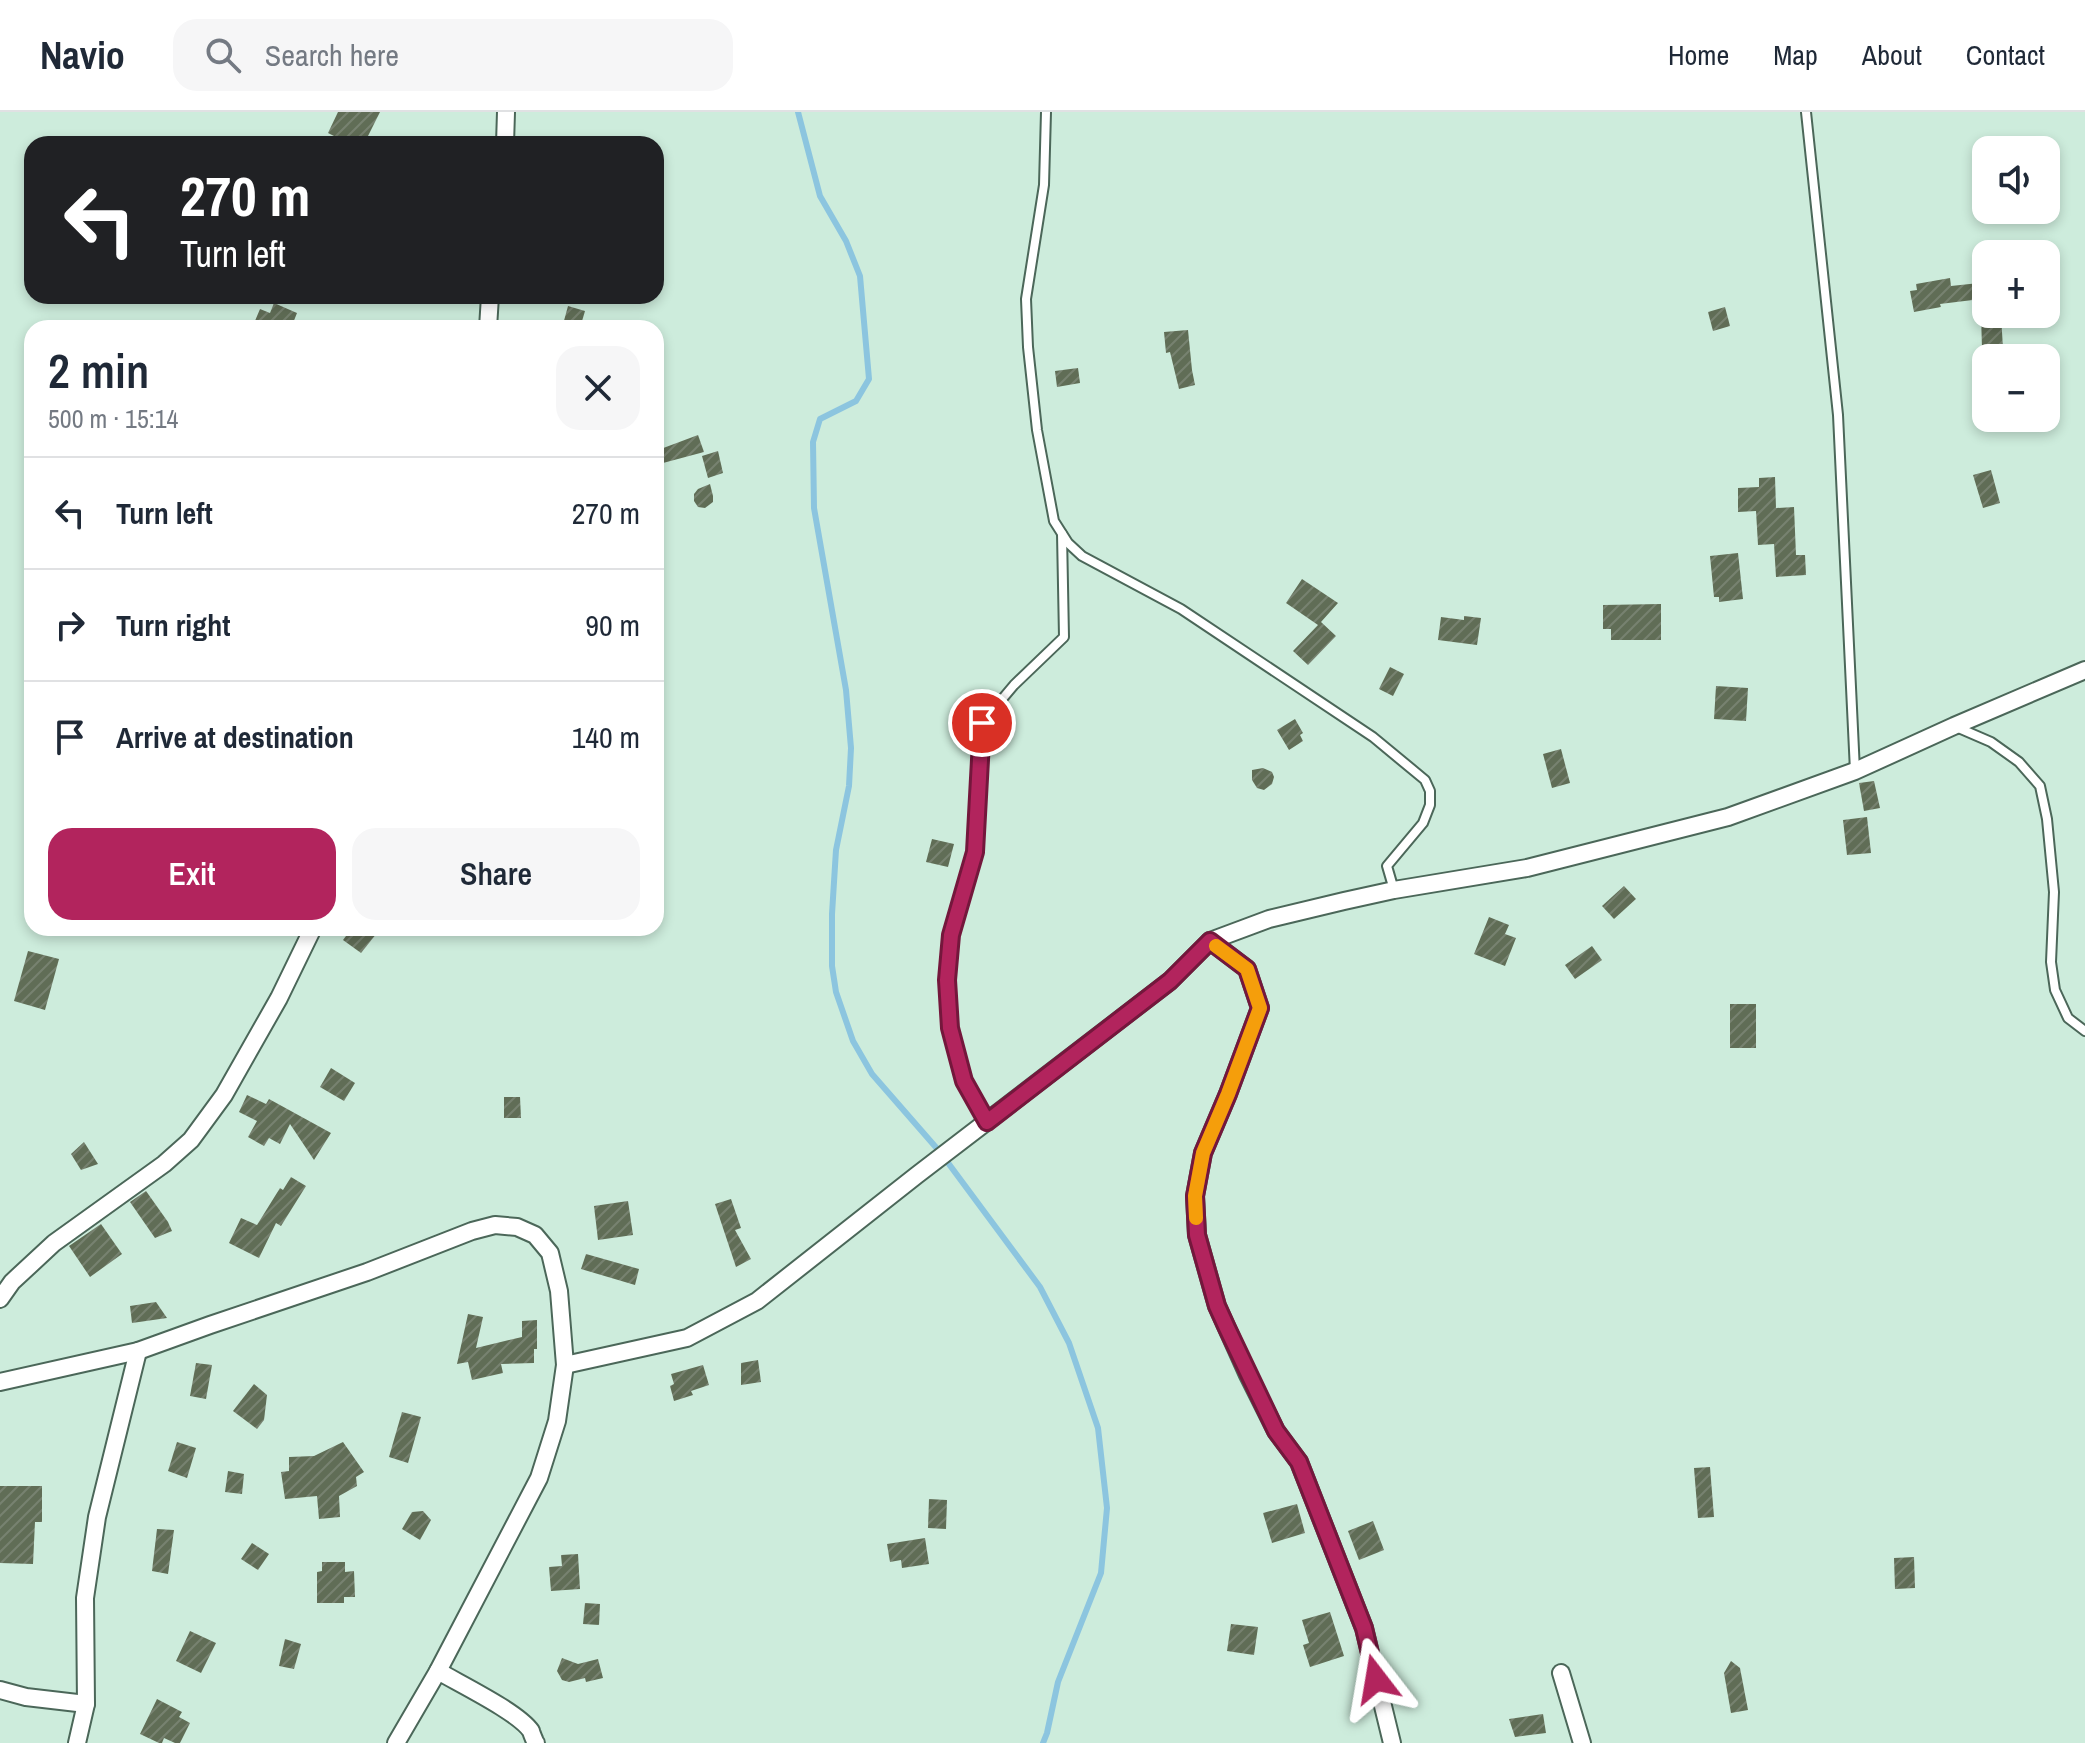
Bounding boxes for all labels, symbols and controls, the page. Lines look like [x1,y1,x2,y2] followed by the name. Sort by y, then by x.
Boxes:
[173,19,733,91] search box
[40,30,125,81] text: Navio
[201,33,245,77] icon: search
[265,35,399,75] text: Search here
[1668,36,1729,74] text: Home
[1773,36,1818,74] text: Map
[1862,36,1922,74] text: About
[1966,36,2045,74] text: Contact
[1972,136,2060,432] map controls
[1972,136,2060,224] button: sound
[180,158,310,233] text: 270 m
[48,168,152,272] icon: left
[180,230,286,278] text: Turn left
[1972,240,2060,328] button: +
[48,338,149,403] text: 2 min
[1972,344,2060,432] button: −
[556,346,640,430] button: close
[48,401,178,436] text: 500 m · 15:14
[48,491,92,535] icon: left
[116,493,213,533] text: Turn left
[572,493,640,533] text: 270 m
[48,603,92,647] icon: right
[116,605,230,645] text: Turn right
[585,605,640,645] text: 90 m
[948,689,1016,757] pin
[960,701,1004,745] icon: arrive
[48,715,92,759] icon: arrive
[116,717,354,757] text: Arrive at destination
[572,717,640,757] text: 140 m
[48,828,336,920] button: Exit
[352,828,640,920] button: Share
[1334,1637,1418,1721] position arrow

